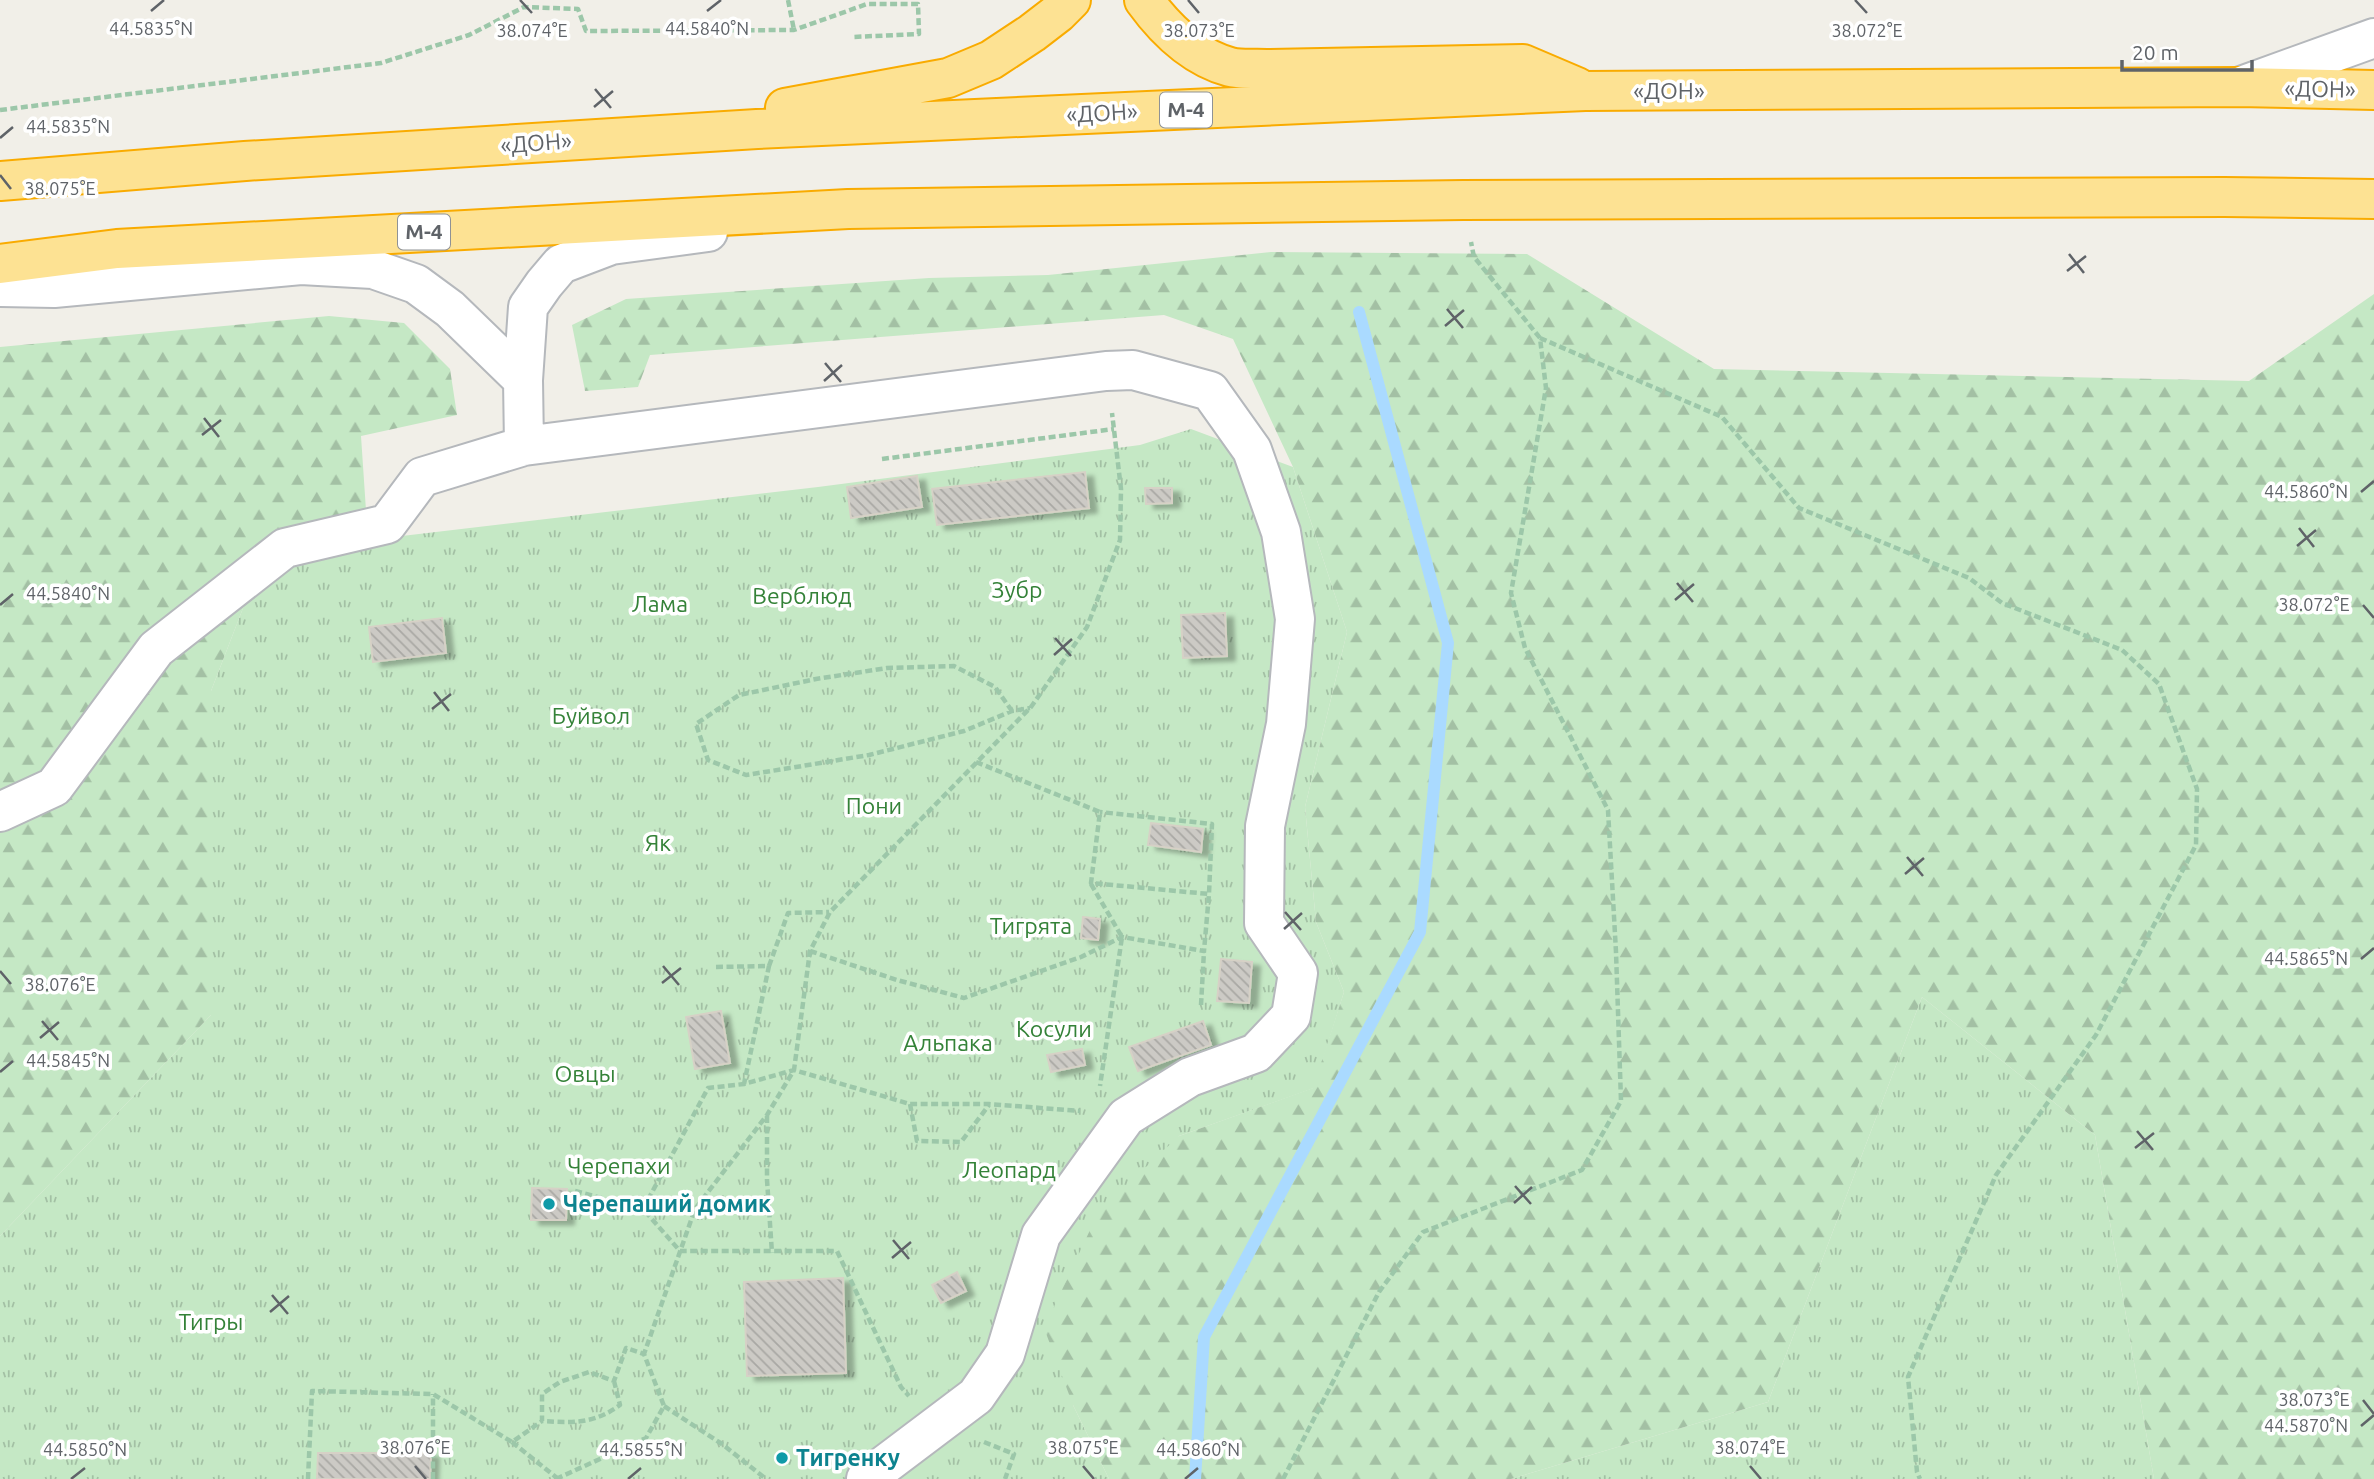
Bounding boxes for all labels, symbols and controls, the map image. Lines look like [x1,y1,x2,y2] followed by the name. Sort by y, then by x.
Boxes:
[109,18,193,38] text: 44.5835°N
[665,18,749,38] text: 44.5840°N
[496,20,568,40] text: 38.074°E
[1163,20,1235,40] text: 38.073°E
[1831,20,1903,40] text: 38.072°E
[2122,28,2252,72] scale bar
[2132,40,2179,64] text: 20 m
[2284,75,2356,102] street label: «ДОН»
[1633,78,1705,103] street label: «ДОН»
[1160,92,1212,128] road number: М-4
[1066,98,1138,127] street label: «ДОН»
[26,116,110,136] text: 44.5835°N
[499,128,572,157] street label: «ДОН»
[24,178,96,198] text: 38.075°E
[398,215,450,250] road number: М-4
[2264,481,2348,501] text: 44.5860°N
[992,577,1042,602] park label: Зубр
[26,583,110,603] text: 44.5840°N
[752,583,852,608] park label: Верблюд
[632,591,688,616] park label: Лама
[2278,594,2350,614] text: 38.072°E
[552,703,630,728] park label: Буйвол
[846,793,902,818] park label: Пони
[645,830,671,855] park label: Як
[990,913,1072,938] park label: Тигрята
[2264,948,2348,968] text: 44.5865°N
[24,974,96,994] text: 38.076°E
[1016,1016,1092,1041] park label: Косули
[903,1030,993,1055] park label: Альпака
[26,1050,110,1070] text: 44.5845°N
[554,1061,616,1086] park label: Овцы
[567,1153,671,1178] park label: Черепахи
[962,1157,1056,1182] park label: Леопард
[563,1191,771,1216] place label: Черепаший домик
[541,1196,557,1212] marker: Черепаший домик
[179,1309,243,1334] park label: Тигры
[2278,1389,2350,1409] text: 38.073°E
[2264,1415,2348,1435] text: 44.5870°N
[379,1437,451,1457] text: 38.076°E
[1047,1437,1119,1457] text: 38.075°E
[1714,1437,1786,1457] text: 38.074°E
[43,1439,127,1459] text: 44.5850°N
[599,1439,683,1459] text: 44.5855°N
[1156,1439,1240,1459] text: 44.5860°N
[796,1445,900,1470] place label: Тигренку
[774,1450,790,1466] marker: Тигренку

